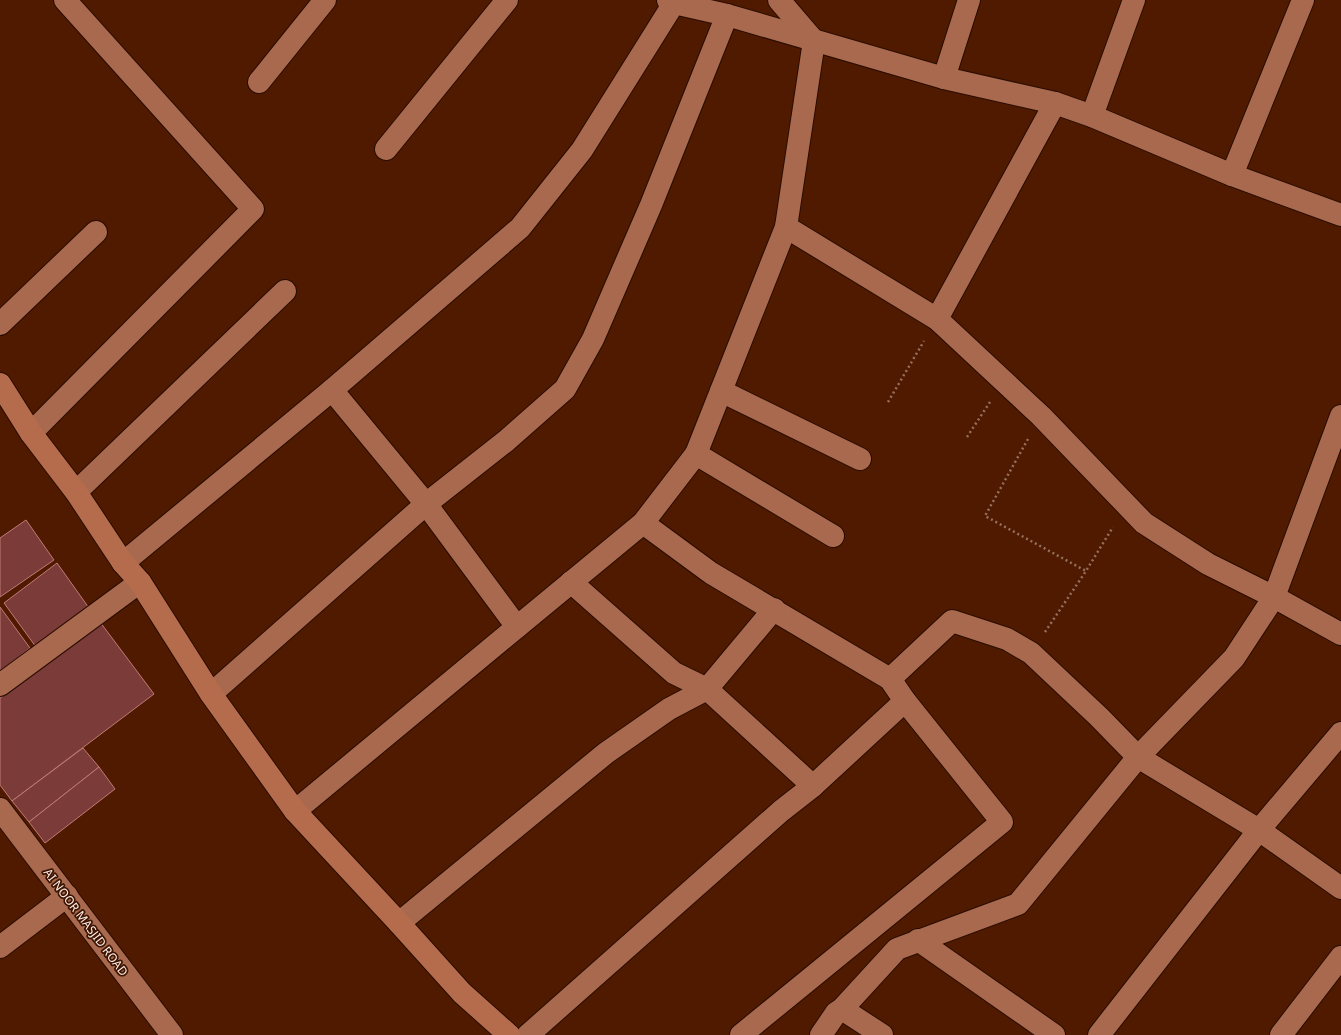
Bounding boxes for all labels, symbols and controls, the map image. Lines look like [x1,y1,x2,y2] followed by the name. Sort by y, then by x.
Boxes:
[40,865,132,979] street label: AI NOOR MASJID ROAD

